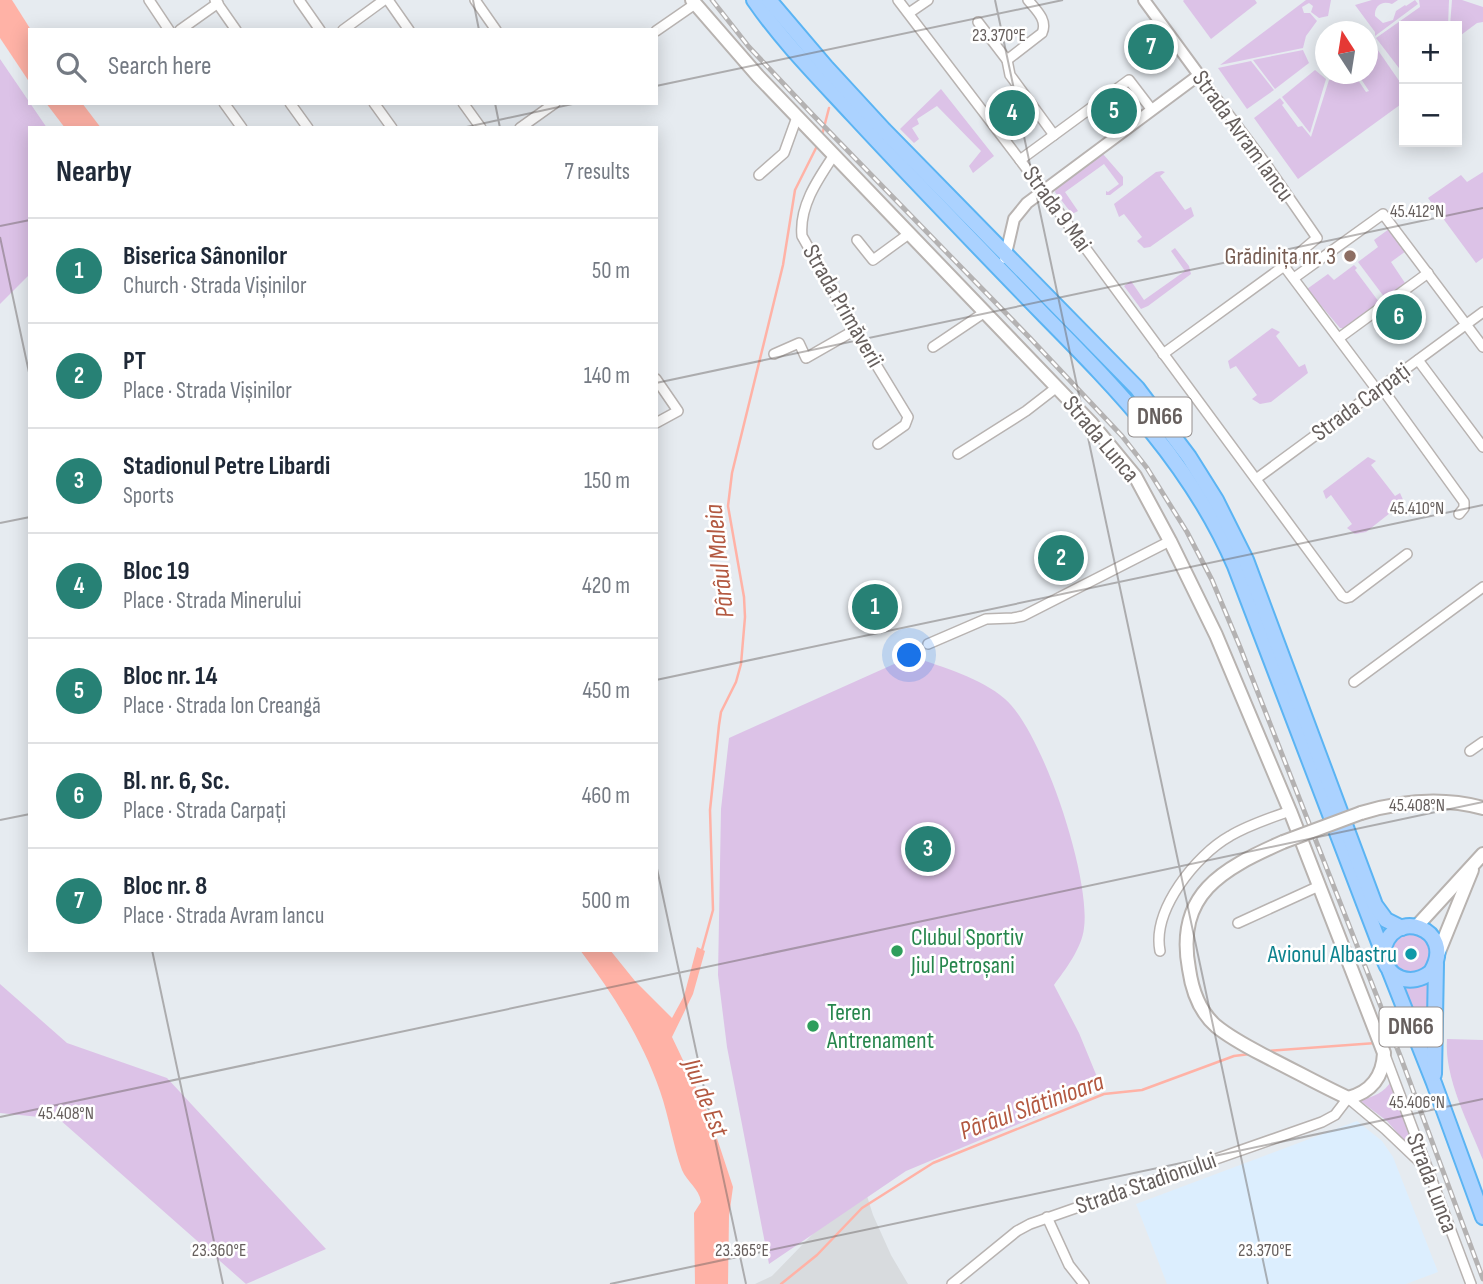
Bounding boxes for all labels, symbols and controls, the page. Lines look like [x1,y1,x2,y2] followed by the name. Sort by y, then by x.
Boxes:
[1128,21,1174,73] pin: 7
[1315,21,1378,84] north arrow
[1399,21,1462,147] map controls
[1399,21,1462,84] button: +
[972,25,1026,46] text: 23.370°E
[28,28,658,105] search box
[52,48,90,86] icon: search
[108,51,211,82] text: Search here
[1186,65,1300,207] street label: Strada Avram Iancu
[1399,84,1462,147] button: −
[1091,85,1137,137] pin: 5
[989,87,1035,139] pin: 4
[56,154,132,190] text: Nearby
[564,158,630,186] text: 7 results
[1016,161,1098,257] street label: Strada 9 Mai
[1390,201,1444,222] text: 45.412°N
[796,239,890,373] street label: Strada Primăverii
[123,241,287,272] text: Biserica Sânonilor
[1225,242,1336,271] place label: Grădinița nr. 3
[1342,248,1358,264] marker: Grădinița nr. 3
[74,257,84,285] text: 1
[592,257,630,285] text: 50 m
[123,272,307,300] text: Church · Strada Vișinilor
[1376,291,1422,343] pin: 6
[123,346,146,377] text: PT
[1306,357,1416,447] street label: Strada Carpați
[74,362,84,390] text: 2
[584,362,630,390] text: 140 m
[123,377,292,405] text: Place · Strada Vișinilor
[1056,390,1146,488] street label: Strada Lunca
[1128,398,1192,436] road number: DN66
[123,451,330,482] text: Stadionul Petre Libardi
[74,467,84,495] text: 3
[584,467,630,495] text: 150 m
[123,482,174,510] text: Sports
[1390,498,1444,519] text: 45.410°N
[699,502,741,619] water label: Pârâul Maleia
[1038,532,1084,584] pin: 2
[123,556,190,587] text: Bloc 19
[74,572,84,600] text: 4
[582,572,630,600] text: 420 m
[852,581,898,633] pin: 1
[123,587,302,615] text: Place · Strada Minerului
[892,638,926,672] your location
[123,661,218,692] text: Bloc nr. 14
[74,677,84,705] text: 5
[582,677,630,705] text: 450 m
[123,692,321,720] text: Place · Strada Ion Creangă
[123,766,230,797] text: Bl. nr. 6, Sc.
[74,782,84,810] text: 6
[582,782,630,810] text: 460 m
[1389,795,1445,816] text: 45.408°N
[123,797,286,825] text: Place · Strada Carpați
[905,823,951,875] pin: 3
[123,871,207,902] text: Bloc nr. 8
[74,887,84,915] text: 7
[582,887,630,915] text: 500 m
[123,902,324,930] text: Place · Strada Avram Iancu
[910,923,1024,980] place label: Clubul Sportiv Jiul Petroșani
[1267,940,1397,969] place label: Avionul Albastru
[889,943,905,959] marker: Clubul Sportiv Jiul Petroșani
[1403,946,1419,962] marker: Avionul Albastru
[826,998,934,1055] place label: Teren Antrenament
[1380,1008,1442,1046] road number: DN66
[805,1018,821,1034] marker: Teren Antrenament
[675,1052,735,1143] water label: Jiul de Est
[956,1066,1109,1147] water label: Pârâul Slătinioara
[1389,1092,1445,1113] text: 45.406°N
[38,1103,94,1124] text: 45.408°N
[1400,1129,1464,1237] street label: Strada Lunca
[1072,1145,1220,1221] street label: Strada Stadionului
[192,1240,246,1261] text: 23.360°E
[715,1240,769,1261] text: 23.365°E
[1238,1240,1292,1261] text: 23.370°E

